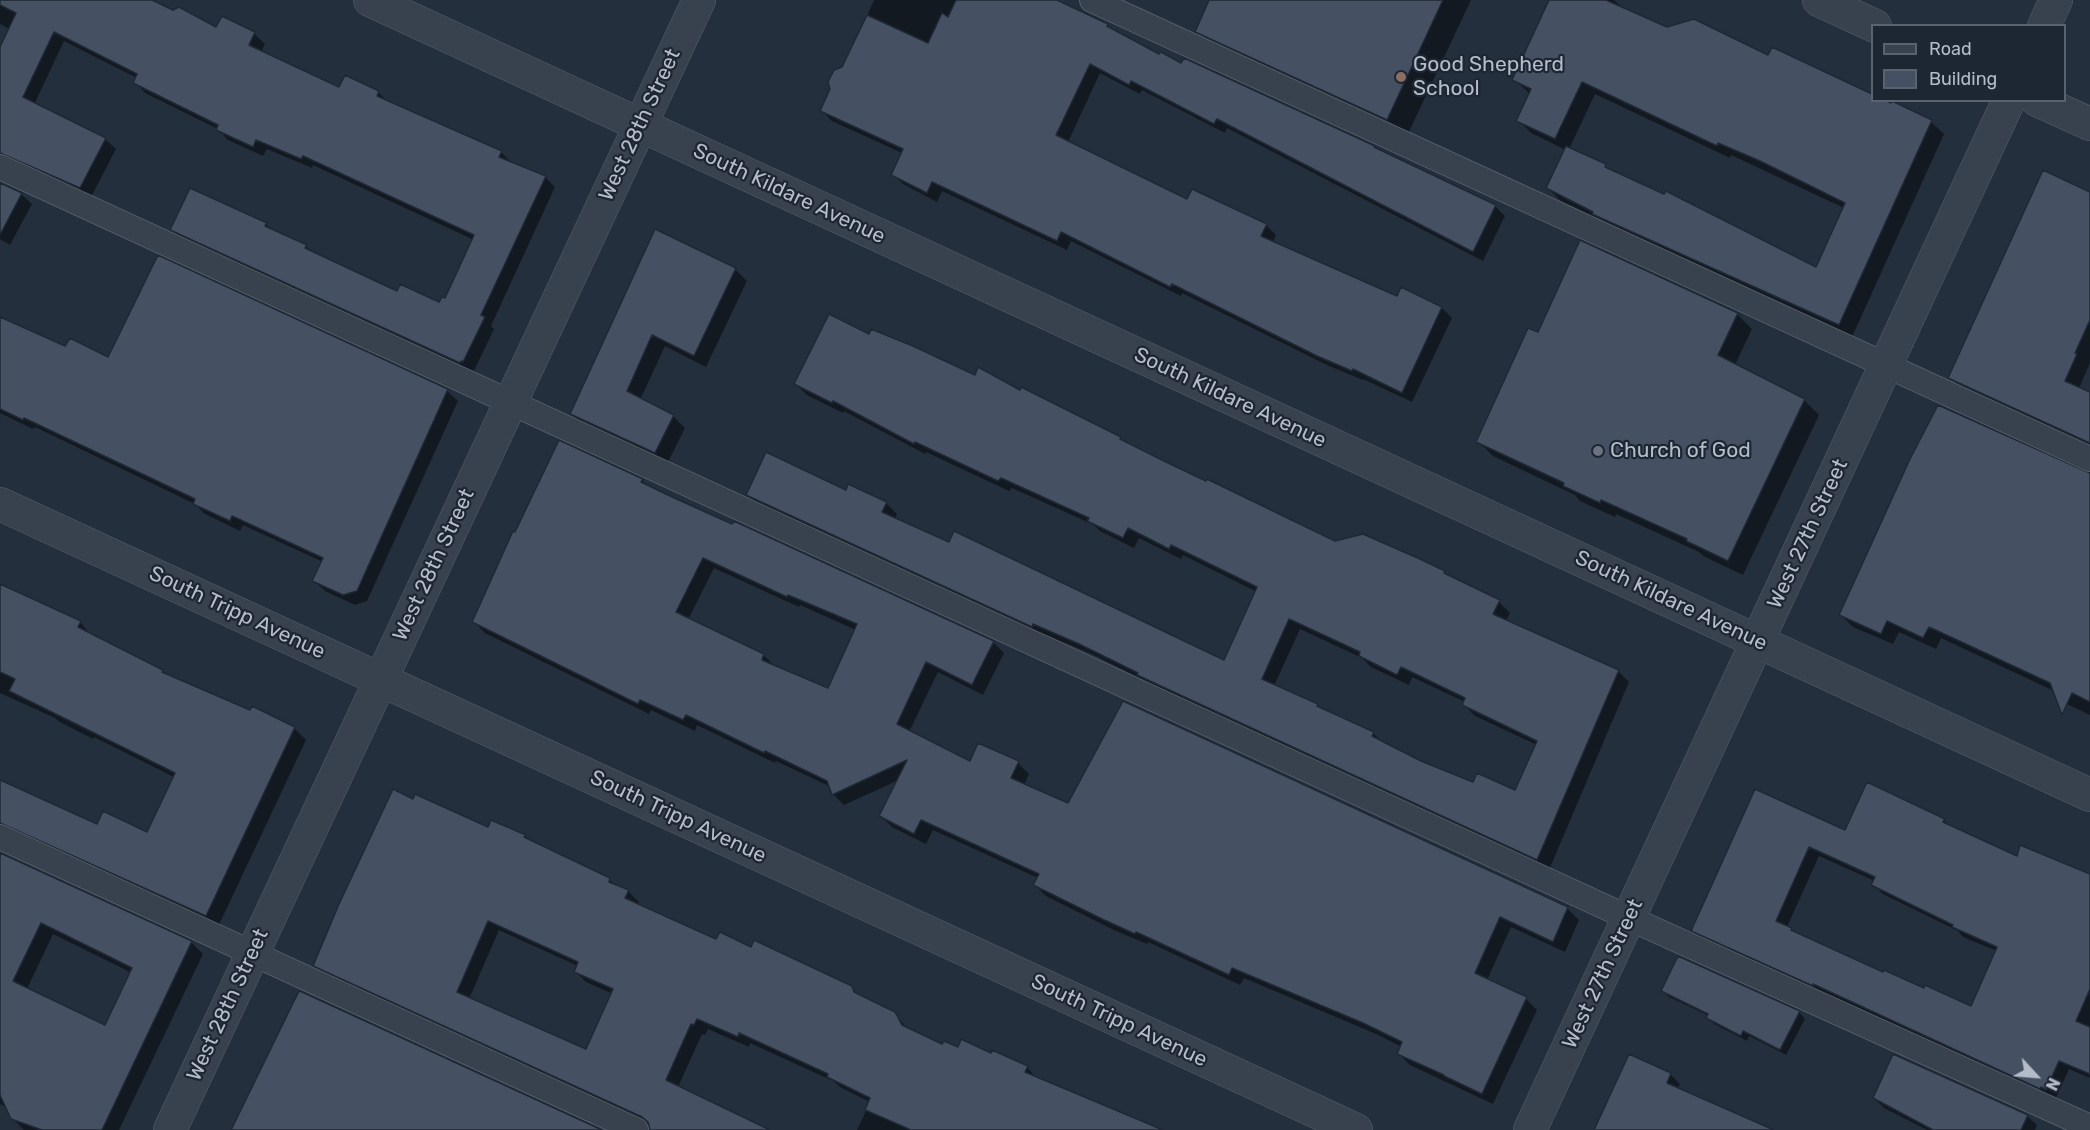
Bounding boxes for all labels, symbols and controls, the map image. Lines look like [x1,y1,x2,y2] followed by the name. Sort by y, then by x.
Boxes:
[1871,24,2066,102] legend
[1929,38,1972,60] text: Road
[594,45,686,205] street label: West 28th Street
[1413,52,1564,102] place label: Good Shepherd School
[1929,68,1997,90] text: Building
[1394,70,1408,84] marker: Good Shepherd School
[689,138,889,250] street label: South Kildare Avenue
[1130,342,1330,454] street label: South Kildare Avenue
[1610,438,1751,464] place label: Church of God
[1591,444,1605,458] marker: Church of God
[1762,455,1854,613] street label: West 27th Street
[388,485,480,645] street label: West 28th Street
[1571,545,1771,657] street label: South Kildare Avenue
[145,561,329,665] street label: South Tripp Avenue
[586,765,770,869] street label: South Tripp Avenue
[1557,895,1649,1053] street label: West 27th Street
[182,925,274,1085] street label: West 28th Street
[1027,969,1211,1073] street label: South Tripp Avenue
[2006,1046,2066,1106] north arrow
[2042,1075,2064,1093] text: N

